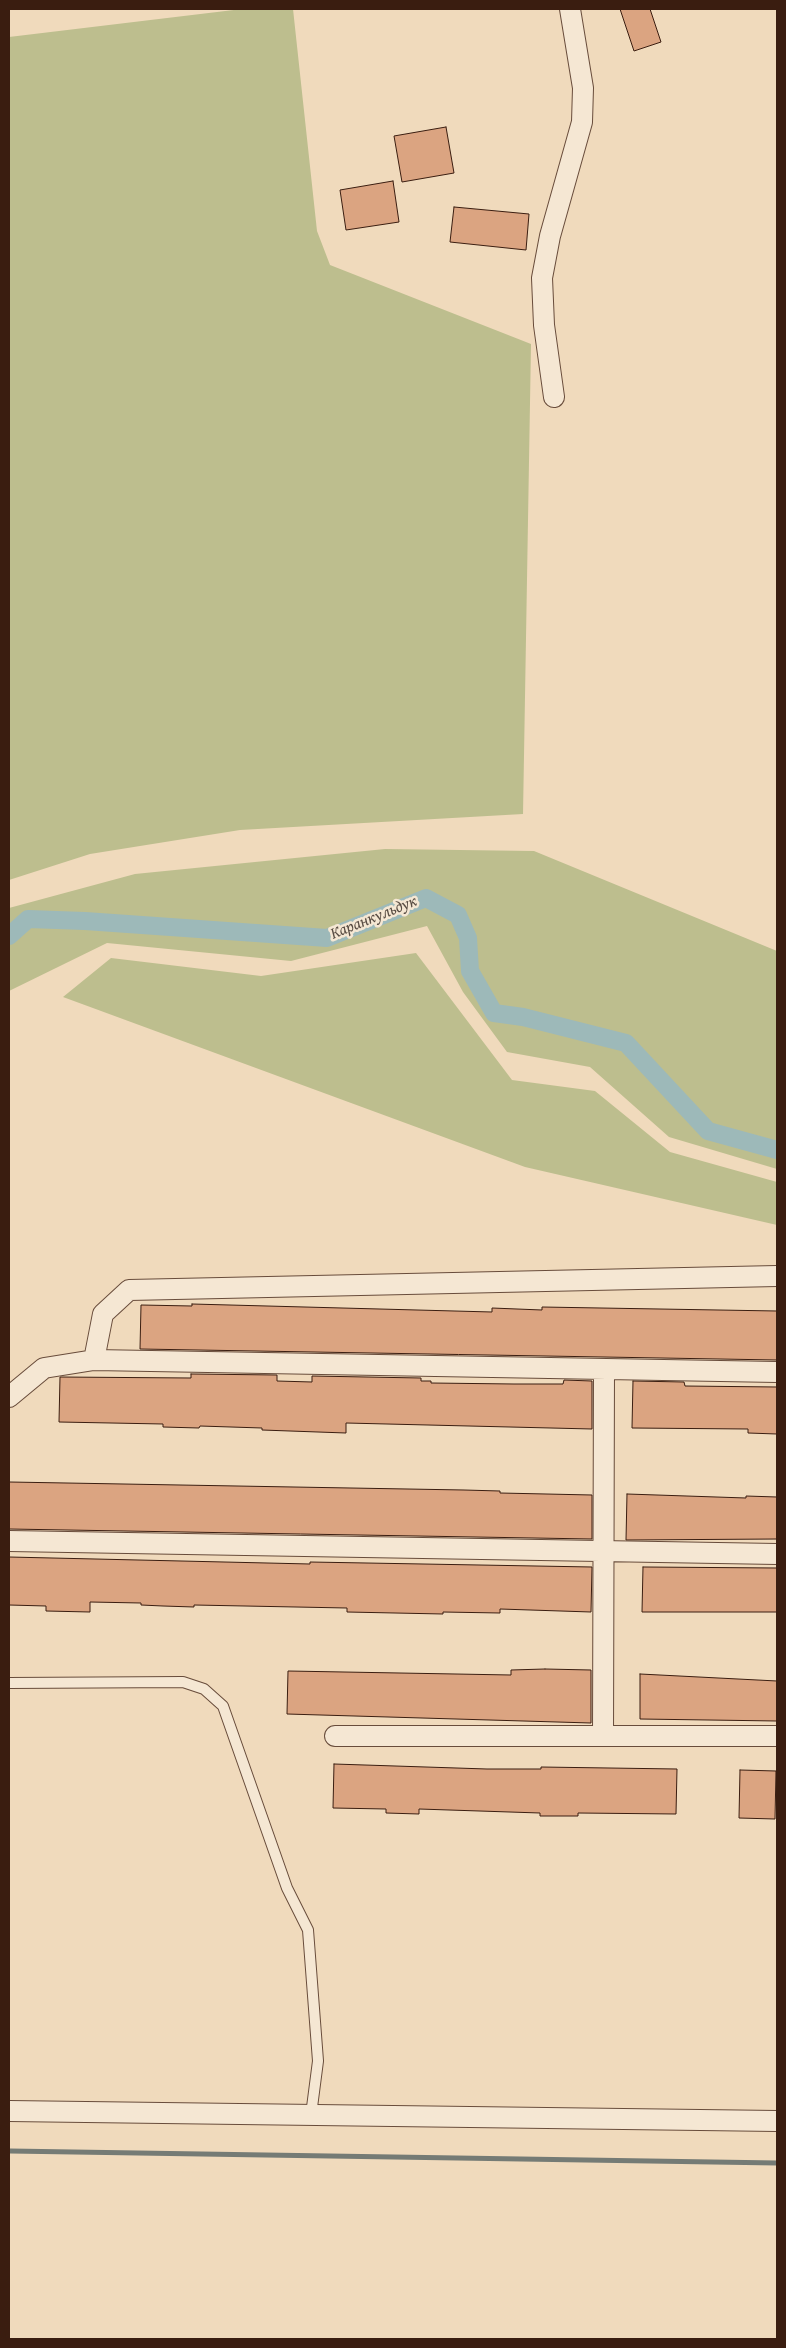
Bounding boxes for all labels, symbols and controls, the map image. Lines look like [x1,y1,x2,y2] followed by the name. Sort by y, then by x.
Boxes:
[328,892,420,944] water label: Каранкульдук

